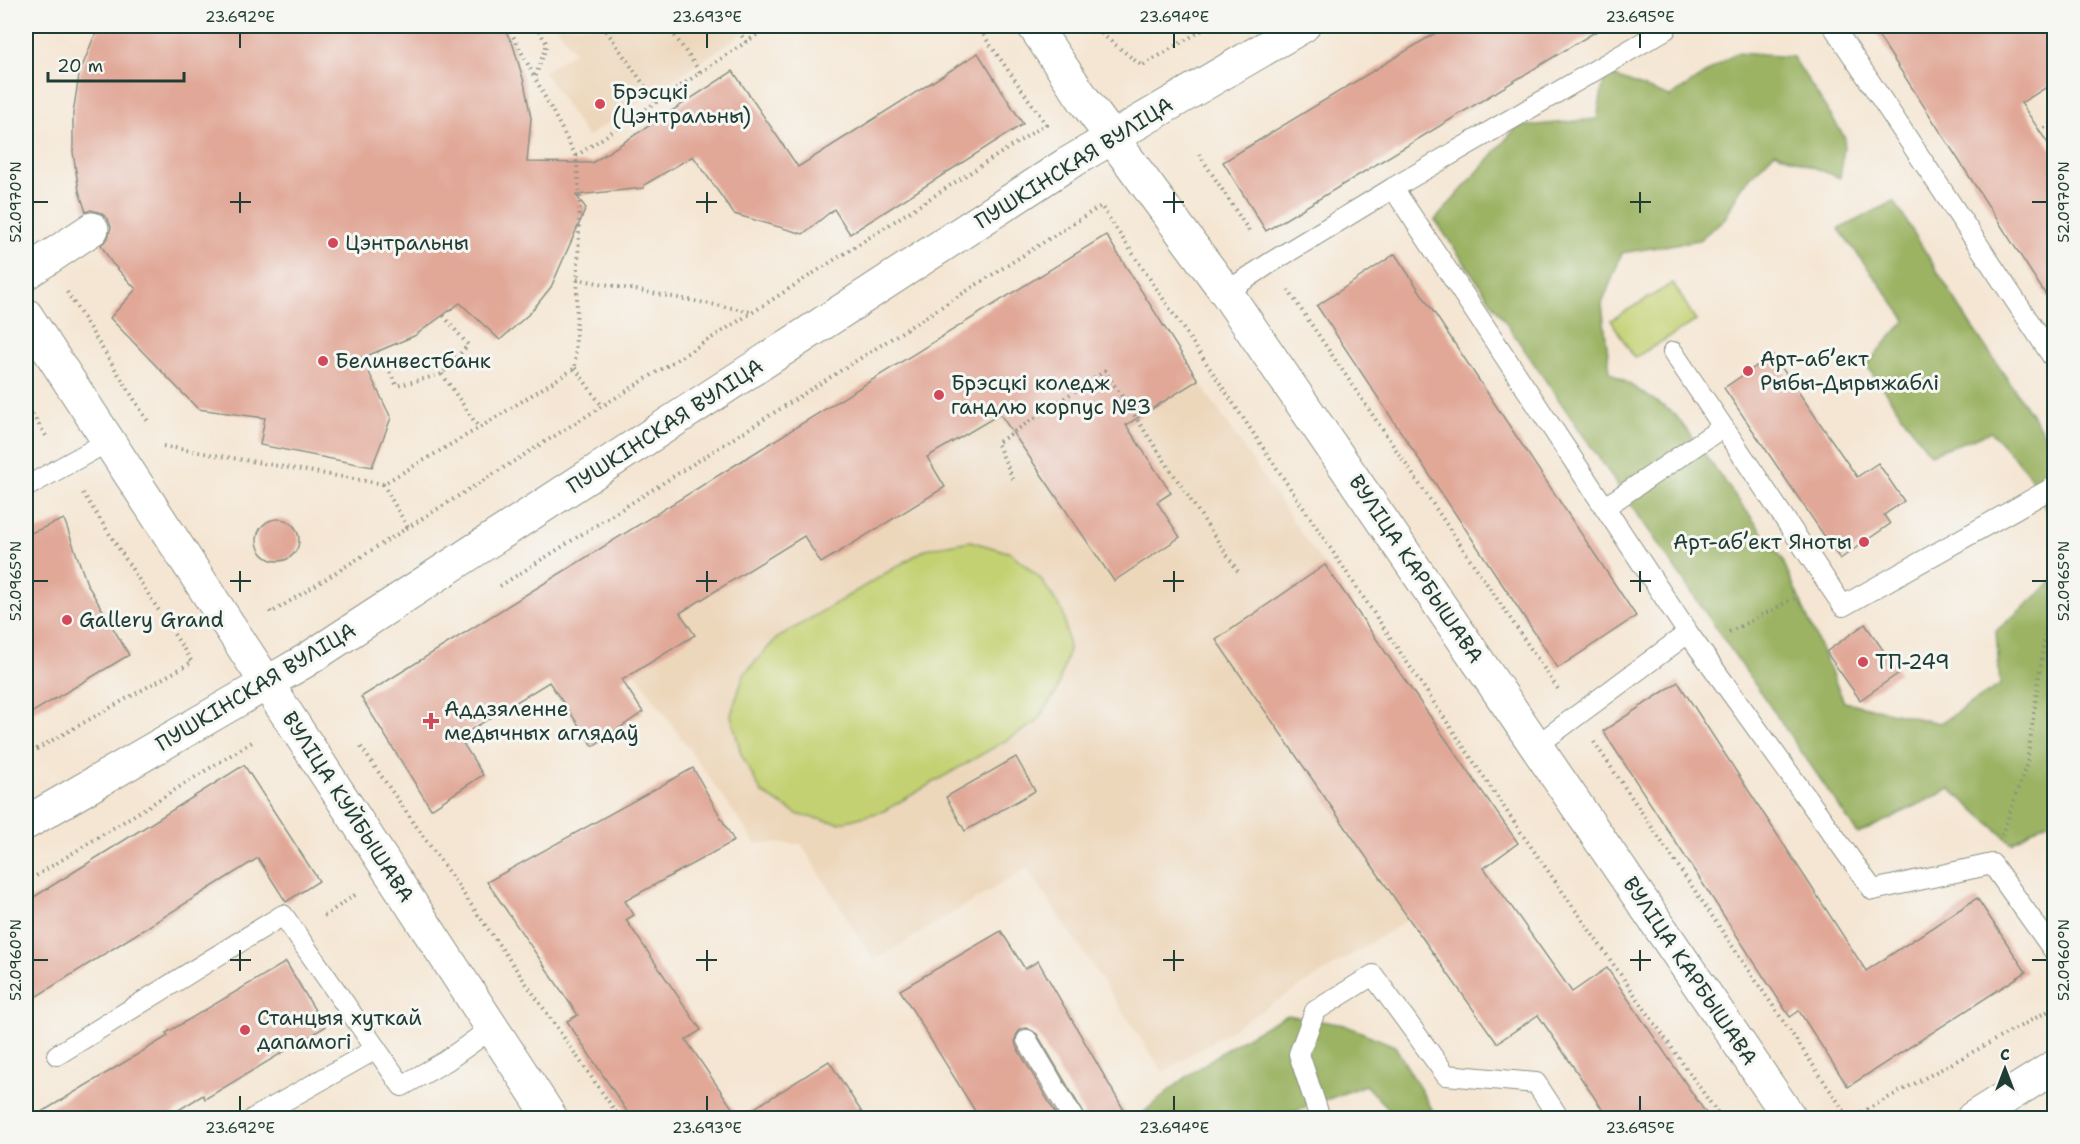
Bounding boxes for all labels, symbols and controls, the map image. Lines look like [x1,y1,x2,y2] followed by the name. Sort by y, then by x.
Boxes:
[205,7,275,27] text: 23.692°E
[672,7,742,27] text: 23.693°E
[1139,7,1209,27] text: 23.694°E
[1605,7,1675,27] text: 23.695°E
[48,45,184,83] scale bar
[57,54,103,78] text: 20 m
[612,78,751,130] place label: Брэсцкі (Цэнтральны)
[970,91,1178,235] street label: ПУШКІНСКАЯ ВУЛІЦА
[593,97,607,111] marker: Брэсцкі (Цэнтральны)
[6,161,26,243] text: 52.0970°N
[2054,161,2074,243] text: 52.0970°N
[345,229,469,257] place label: Цэнтральны
[326,236,340,250] marker: Цэнтральны
[1760,345,1939,397] place label: Арт-абʼект Рыбы-Дырыжаблі
[335,347,491,375] place label: Белинвестбанк
[561,352,769,500] street label: ПУШКІНСКАЯ ВУЛІЦА
[316,354,330,368] marker: Белинвестбанк
[1741,364,1755,378] marker: Арт-абʼект Рыбы-Дырыжаблі
[951,369,1151,421] place label: Брэсцкі коледж гандлю корпус №3
[932,388,946,402] marker: Брэсцкі коледж гандлю корпус №3
[1342,469,1490,669] street label: ВУЛІЦА КАРБЫШАВА
[1673,528,1852,556] place label: Арт-абʼект Яноты
[1857,535,1871,549] marker: Арт-абʼект Яноты
[6,541,26,621] text: 52.0965°N
[2054,541,2074,621] text: 52.0965°N
[79,606,224,634] place label: Gallery Grand
[60,613,74,627] marker: Gallery Grand
[151,616,361,758] street label: ПУШКІНСКАЯ ВУЛІЦА
[1875,648,1950,676] place label: ТП-249
[1856,655,1870,669] marker: ТП-249
[444,695,639,747] place label: Аддзяленне медычных аглядаў
[276,706,420,908] street label: ВУЛІЦА КУЙБЫШАВА
[422,712,440,730] marker: Аддзяленне медычных аглядаў
[1616,871,1764,1071] street label: ВУЛІЦА КАРБЫШАВА
[6,919,26,1001] text: 52.0960°N
[2054,919,2074,1001] text: 52.0960°N
[257,1004,422,1056] place label: Станцыя хуткай дапамогі
[238,1023,252,1037] marker: Станцыя хуткай дапамогі
[1975,1039,2035,1099] north arrow
[2000,1044,2010,1065] text: С
[205,1118,275,1138] text: 23.692°E
[672,1118,742,1138] text: 23.693°E
[1139,1118,1209,1138] text: 23.694°E
[1605,1118,1675,1138] text: 23.695°E

